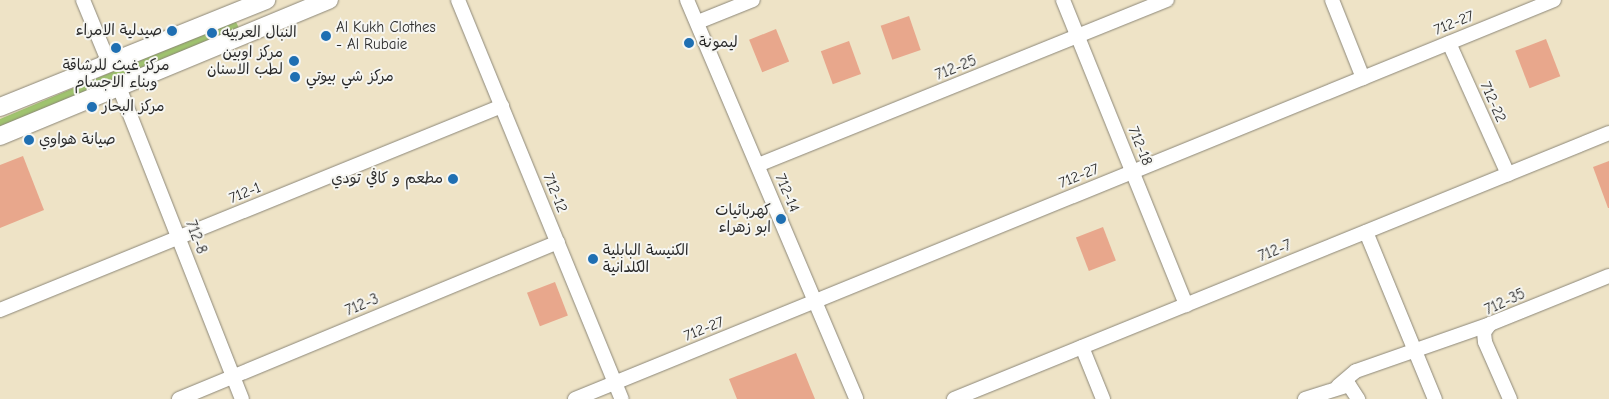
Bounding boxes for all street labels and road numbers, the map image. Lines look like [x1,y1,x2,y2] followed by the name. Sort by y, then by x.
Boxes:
[1431,7,1477,39] street label: 712-27
[933,52,979,84] street label: 712-25
[1476,79,1510,125] street label: 712-22
[1124,124,1156,168] street label: 712-18
[1056,160,1102,192] street label: 712-27
[539,171,571,215] street label: 712-12
[771,171,803,215] street label: 712-14
[226,179,264,207] street label: 712-1
[181,218,211,256] street label: 712-8
[1256,236,1294,266] street label: 712-7
[1482,285,1528,319] street label: 712-35
[343,290,381,320] street label: 712-3
[681,313,727,345] street label: 712-27

